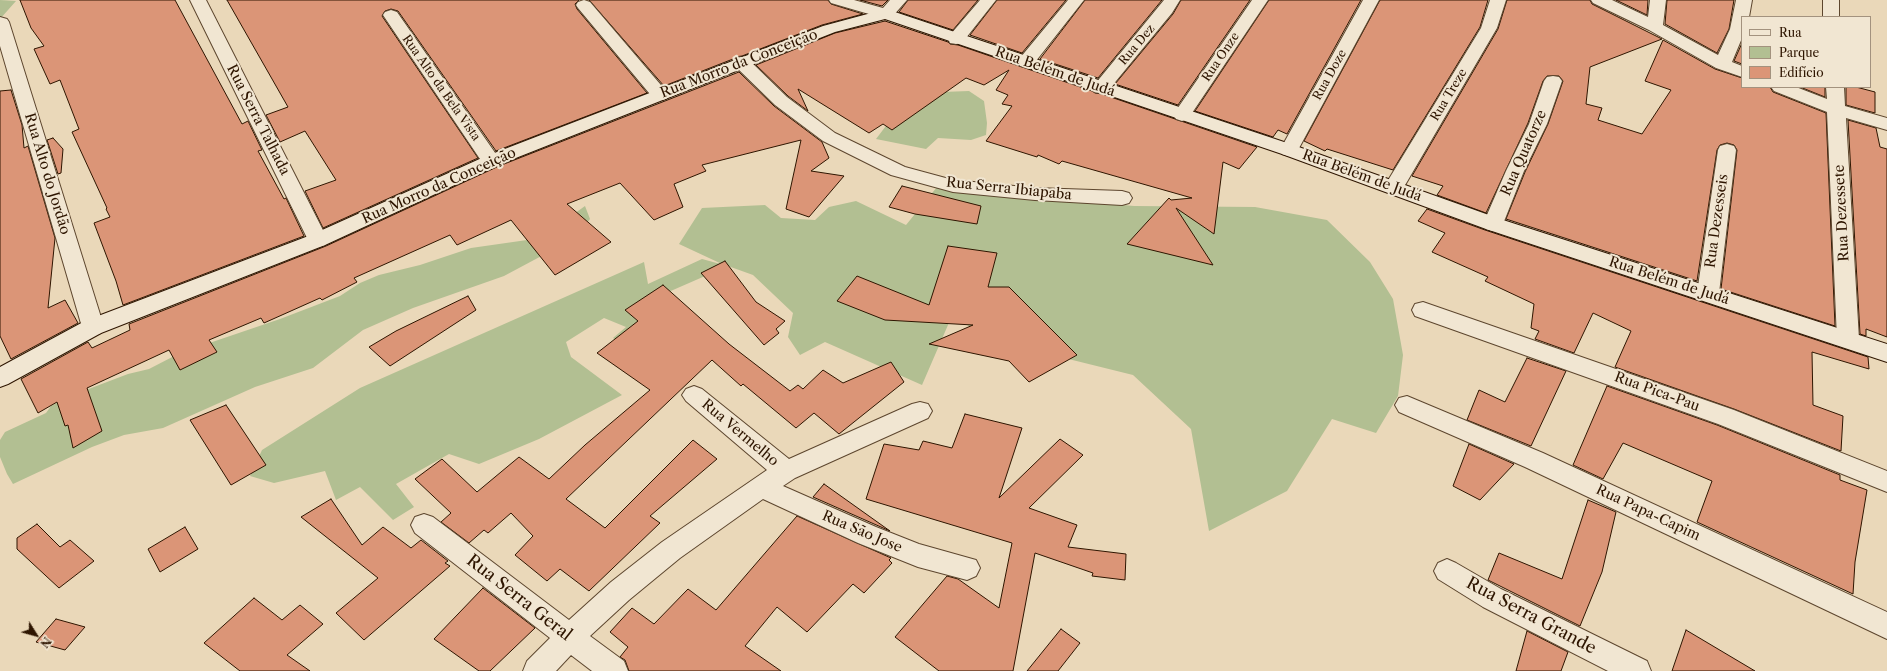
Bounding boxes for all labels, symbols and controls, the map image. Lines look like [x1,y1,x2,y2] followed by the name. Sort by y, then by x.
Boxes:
[1741,16,1871,88] legend
[1116,22,1158,68] street label: Rua Dez
[1779,25,1802,40] text: Rua
[658,26,820,102] street label: Rua Morro da Conceição
[1199,30,1243,84] street label: Rua Onze
[399,32,483,144] street label: Rua Alto da Bela Vista
[993,44,1117,100] street label: Rua Belém de Judá
[1779,45,1819,60] text: Parque
[1310,47,1350,103] street label: Rua Doze
[223,62,293,178] street label: Rua Serra Talhada
[1779,65,1824,80] text: Edifício
[1428,66,1470,124] street label: Rua Treze
[1498,108,1550,198] street label: Rua Quatorze
[21,111,73,237] street label: Rua Alto do Jordão
[359,144,519,228] street label: Rua Morro da Conceição
[1300,147,1424,205] street label: Rua Belém de Judá
[1831,164,1853,262] street label: Rua Dezessete
[1702,173,1732,269] street label: Rua Dezesseis
[945,174,1073,204] street label: Rua Serra Ibiapaba
[1607,254,1731,308] street label: Rua Belém de Judá
[1612,369,1702,415] street label: Rua Pica-Pau
[698,396,782,470] street label: Rua Vermelho
[1593,482,1703,544] street label: Rua Papa-Capim
[819,508,905,556] street label: Rua São Jose
[462,551,576,645] street label: Rua Serra Geral
[1463,573,1599,659] street label: Rua Serra Grande
[16,615,56,655] north arrow
[37,634,54,650] text: N

